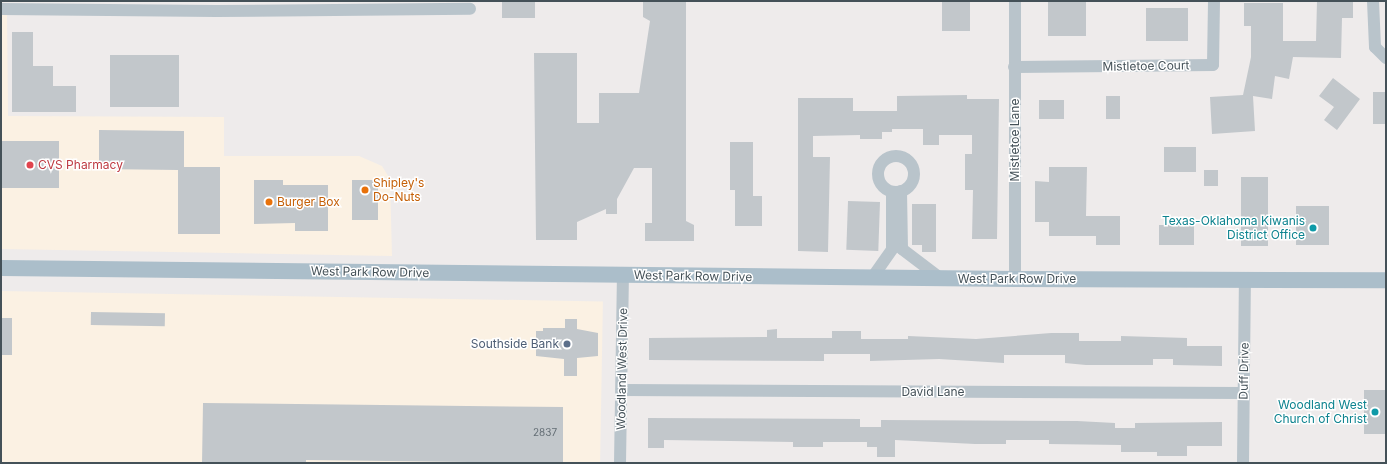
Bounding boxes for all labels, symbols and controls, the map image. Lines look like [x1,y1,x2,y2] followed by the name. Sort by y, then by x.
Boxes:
[1102,58,1190,74] street label: Mistletoe Court
[1008,99,1022,181] street label: Mistletoe Lane
[38,158,123,172] place label: CVS Pharmacy
[25,160,35,170] marker: CVS Pharmacy
[373,176,424,204] place label: Shipley's Do-Nuts
[360,185,370,195] marker: Shipley's Do-Nuts
[277,195,340,209] place label: Burger Box
[264,197,274,207] marker: Burger Box
[1162,214,1305,242] place label: Texas-Oklahoma Kiwanis District Office
[1308,223,1318,233] marker: Texas-Oklahoma Kiwanis District Office
[311,264,429,280] street label: West Park Row Drive
[634,268,752,284] street label: West Park Row Drive
[958,272,1076,286] street label: West Park Row Drive
[614,308,630,430] street label: Woodland West Drive
[471,337,559,351] place label: Southside Bank
[562,339,572,349] marker: Southside Bank
[1236,342,1252,400] street label: Duff Drive
[901,385,965,399] street label: David Lane
[1274,398,1367,426] place label: Woodland West Church of Christ
[1370,407,1380,417] marker: Woodland West Church of Christ
[533,427,557,439] house number: 2837

